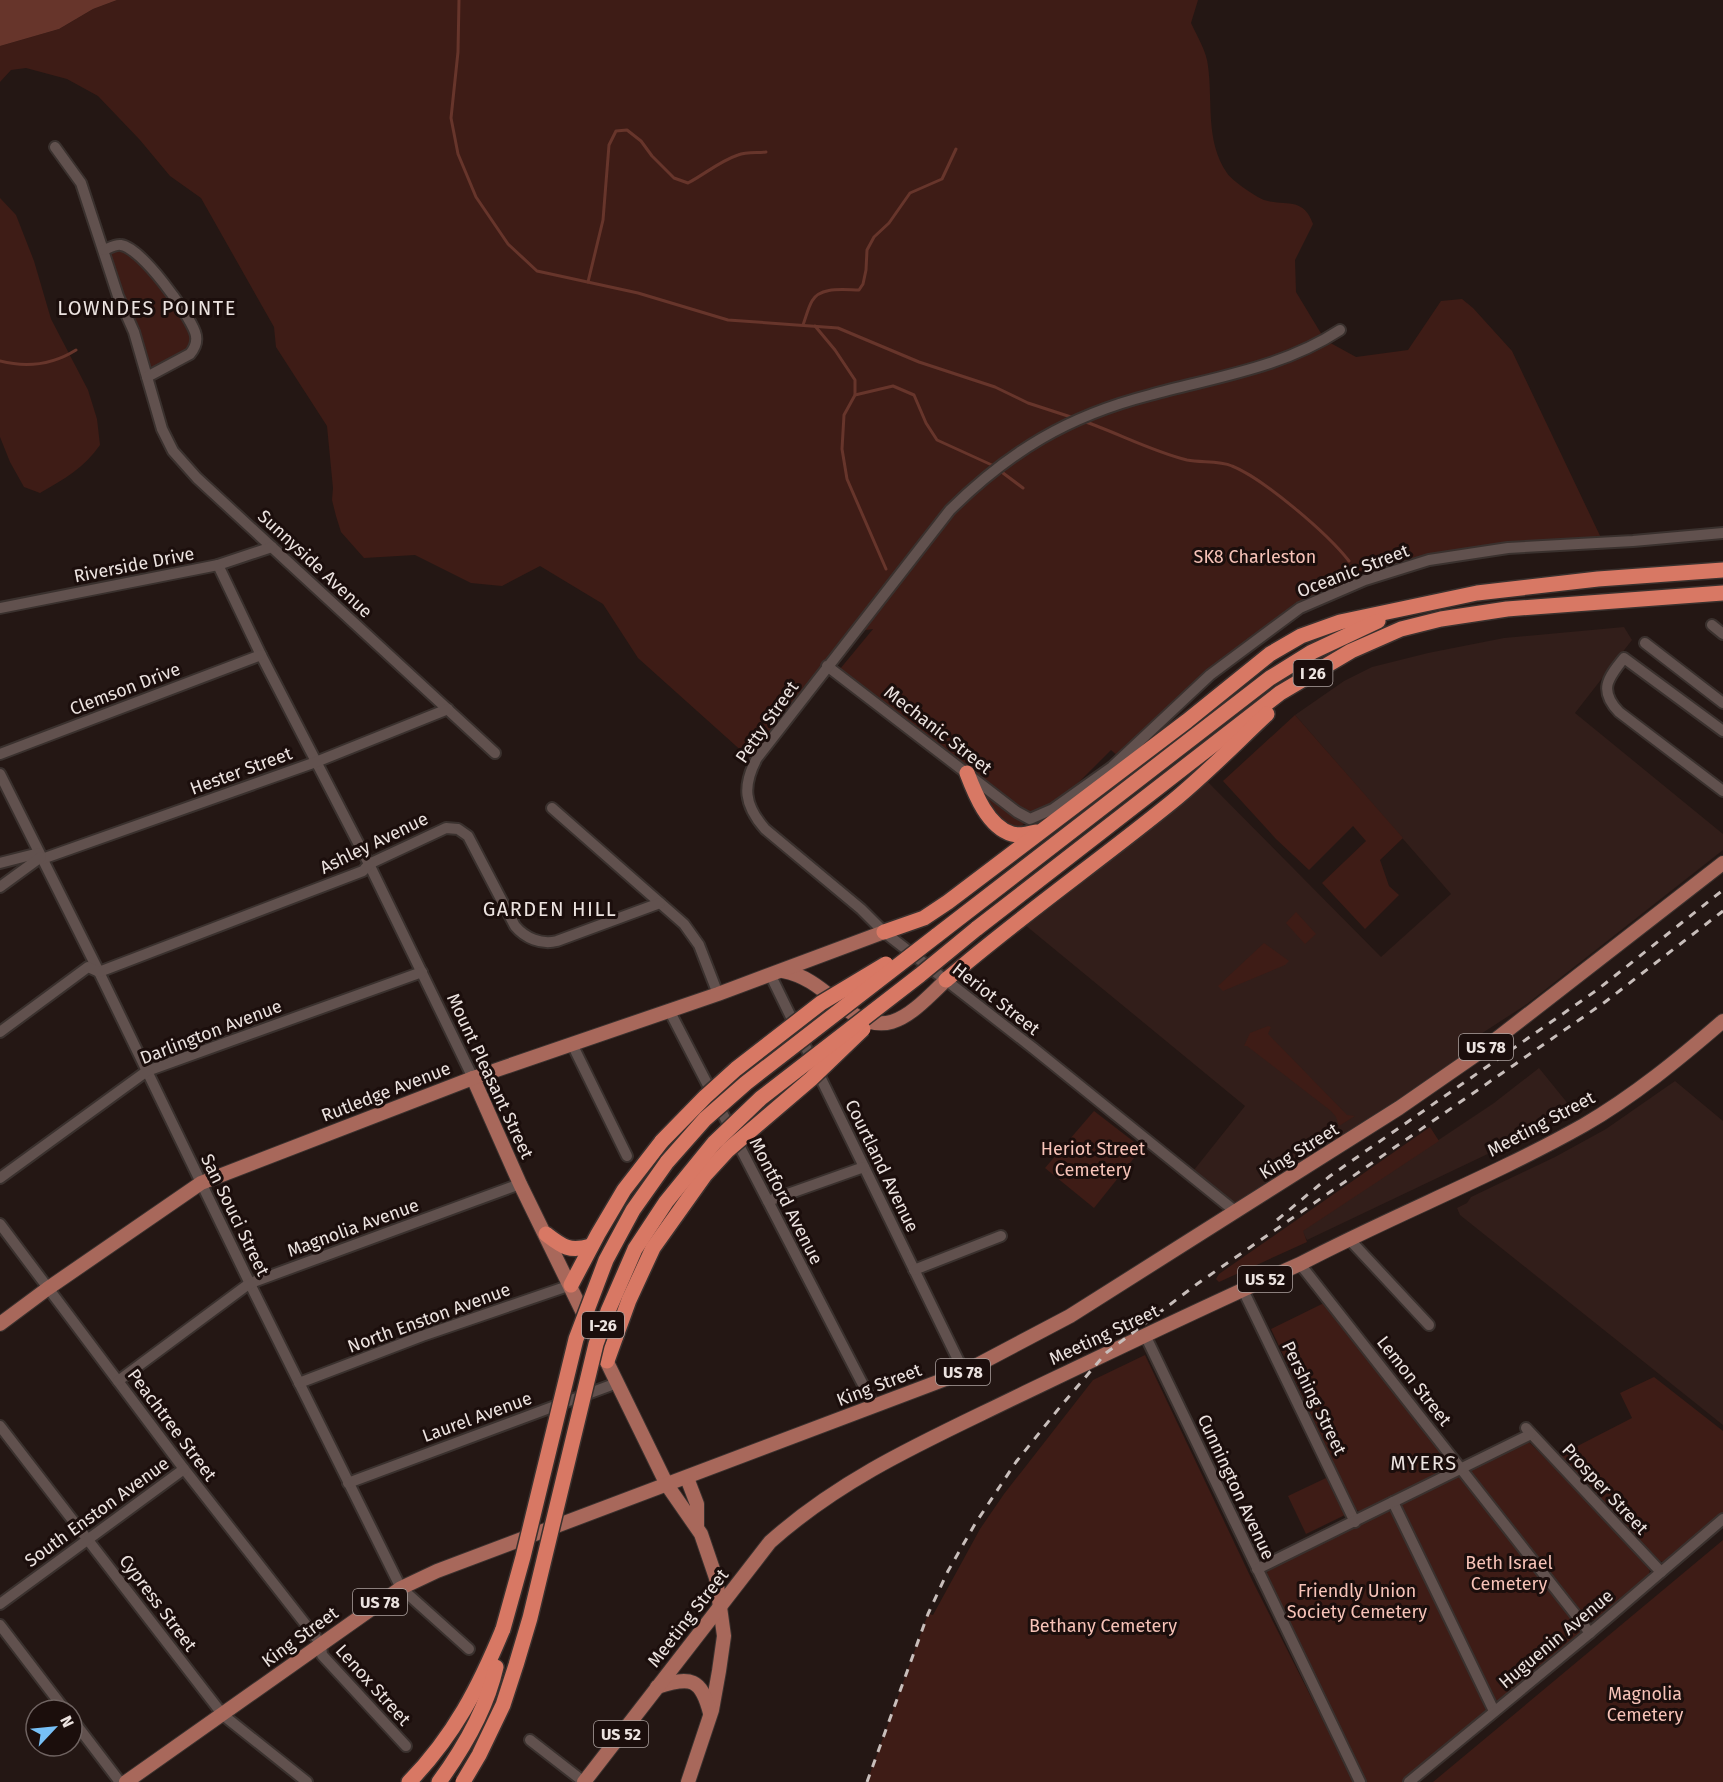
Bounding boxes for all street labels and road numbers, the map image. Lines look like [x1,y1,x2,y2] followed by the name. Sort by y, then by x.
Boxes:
[253,505,377,623] street label: Sunnyside Avenue
[1294,539,1412,602] street label: Oceanic Street
[72,543,196,587] street label: Riverside Drive
[67,658,183,720] street label: Clemson Drive
[1294,660,1332,686] road number: I 26
[731,676,804,767] street label: Petty Street
[880,681,997,779] street label: Mechanic Street
[187,742,296,800] street label: Hester Street
[316,807,432,879] street label: Ashley Avenue
[948,958,1044,1040] street label: Heriot Street
[442,990,538,1163] street label: Mount Pleasant Street
[137,995,285,1069] street label: Darlington Avenue
[1459,1034,1513,1060] road number: US 78
[318,1057,454,1127] street label: Rutledge Avenue
[1483,1086,1599,1162] street label: Meeting Street
[840,1096,924,1236] street label: Courtland Avenue
[1255,1118,1343,1184] street label: King Street
[745,1134,827,1268] street label: Montford Avenue
[196,1150,274,1280] street label: San Souci Street
[284,1194,422,1262] street label: Magnolia Avenue
[1238,1266,1292,1292] road number: US 52
[345,1278,513,1358] street label: North Enston Avenue
[1046,1300,1163,1370] street label: Meeting Street
[582,1312,624,1338] road number: I-26
[1372,1332,1456,1431] street label: Lemon Street
[1277,1337,1351,1459] street label: Pershing Street
[833,1359,925,1411] street label: King Street
[936,1359,990,1385] road number: US 78
[123,1365,222,1486] street label: Peachtree Street
[419,1387,535,1447] street label: Laurel Avenue
[1193,1411,1279,1563] street label: Cunnington Avenue
[1557,1439,1653,1539] street label: Prosper Street
[21,1452,173,1572] street label: South Enston Avenue
[115,1550,202,1656] street label: Cypress Street
[643,1564,734,1672] street label: Meeting Street
[1494,1585,1618,1693] street label: Huguenin Avenue
[353,1589,407,1615] road number: US 78
[257,1602,343,1672] street label: King Street
[331,1640,415,1730] street label: Lenox Street
[594,1721,648,1747] road number: US 52

